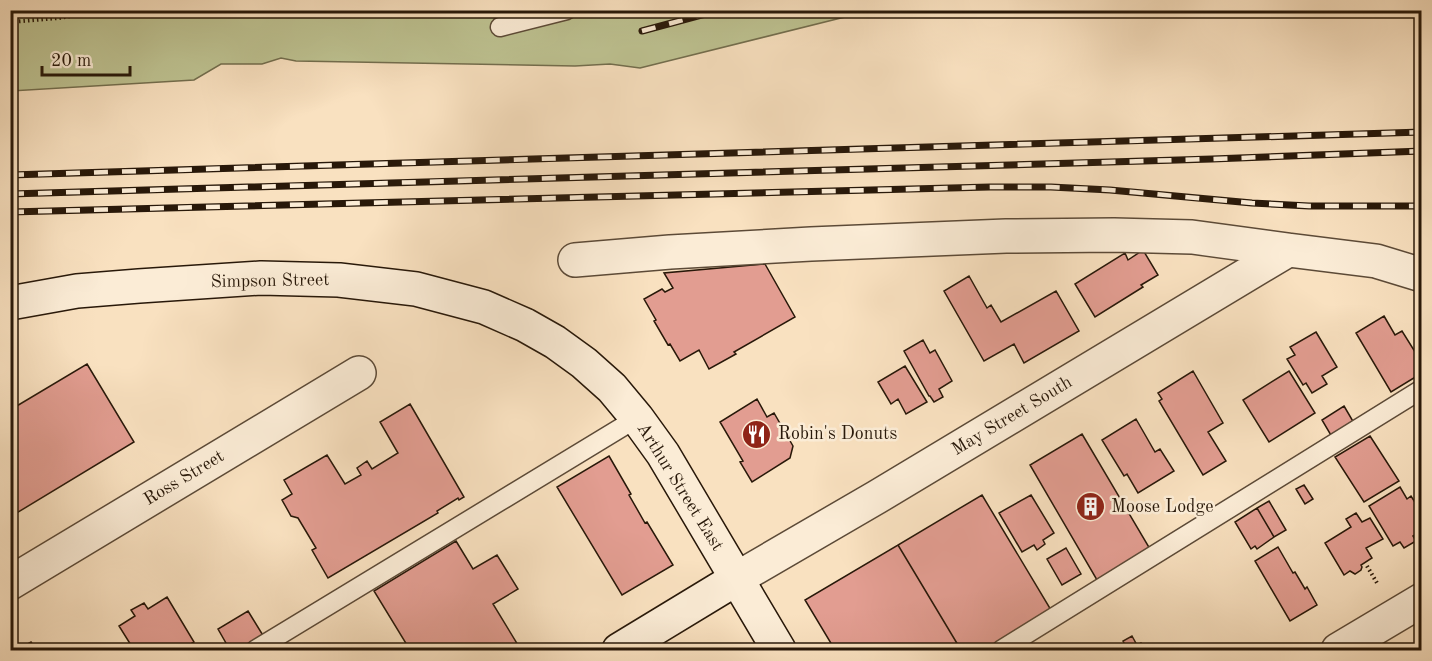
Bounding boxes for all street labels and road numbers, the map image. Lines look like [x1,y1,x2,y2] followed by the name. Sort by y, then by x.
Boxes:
[210,271,330,291] street label: Simpson Street
[949,373,1075,459] street label: May Street South
[633,420,727,554] street label: Arthur Street East
[141,447,227,509] street label: Ross Street

